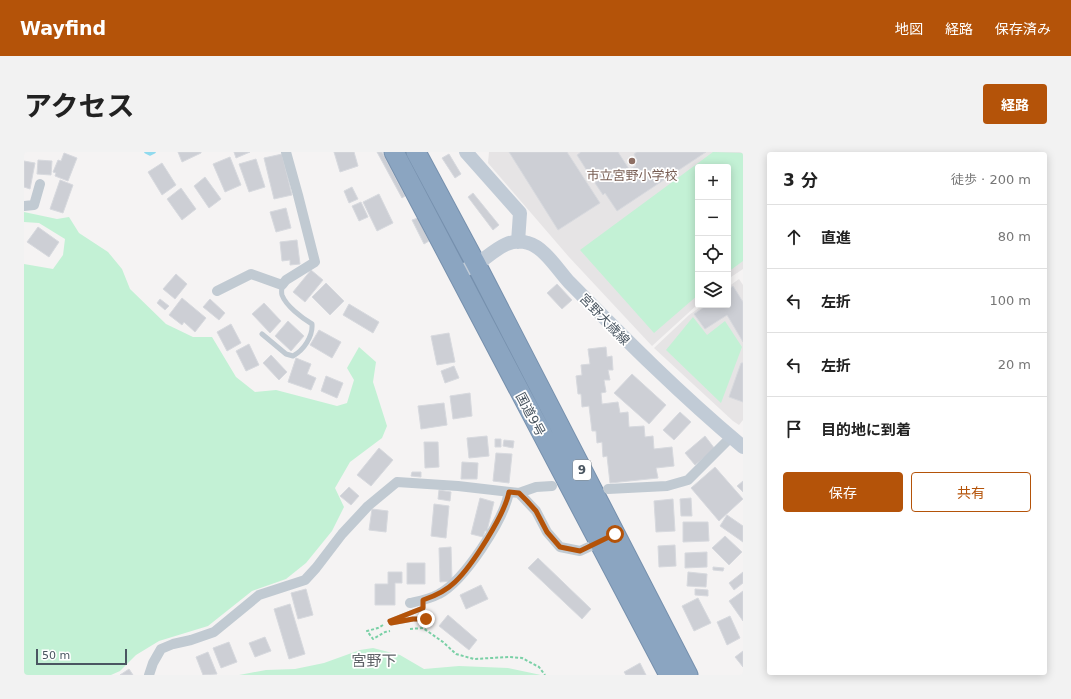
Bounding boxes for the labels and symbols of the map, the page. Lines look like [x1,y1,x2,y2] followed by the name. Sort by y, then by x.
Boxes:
[627,156,637,166] marker: 市立宮野小学校
[586,168,678,183] place label: 市立宮野小学校
[577,291,633,348] street label: 宮野大歳線
[513,390,548,439] street label: 国道9号
[573,460,591,480] road number: 9
[606,525,624,543] route start
[417,610,435,628] route end
[36,647,127,666] scale bar
[351,652,397,670] district label: 宮野下

